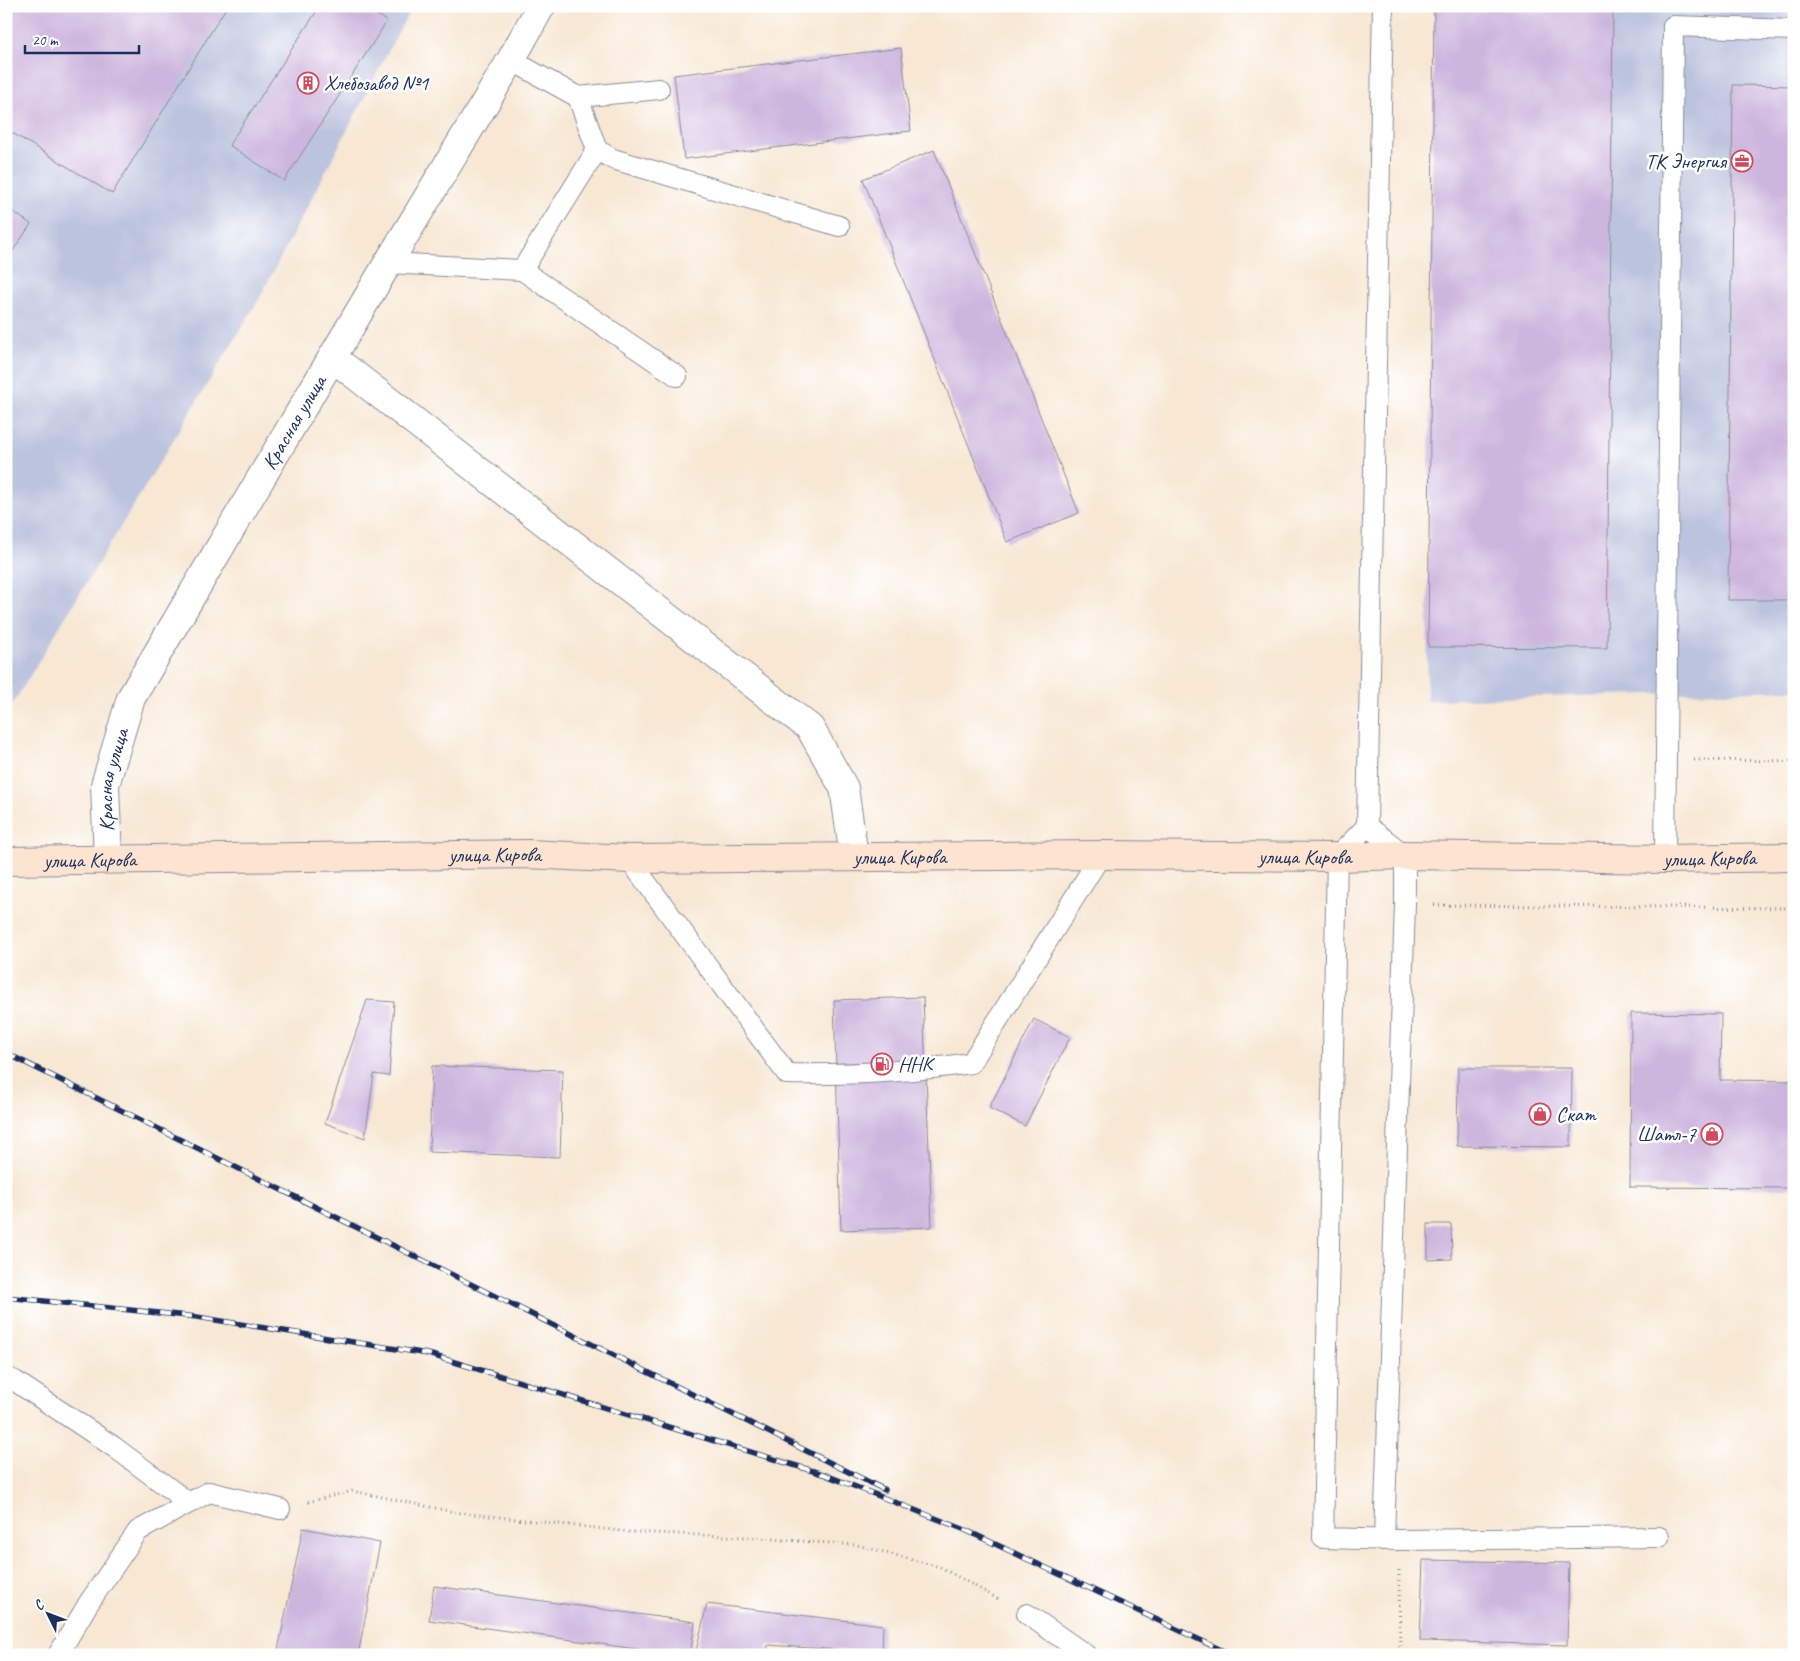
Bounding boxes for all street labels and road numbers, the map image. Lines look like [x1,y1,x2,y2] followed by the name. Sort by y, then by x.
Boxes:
[256,369,333,474] street label: Красная улица
[92,723,135,832] street label: Красная улица
[446,841,544,868] street label: улица Кирова
[851,843,949,870] street label: улица Кирова
[1256,843,1354,870] street label: улица Кирова
[1661,845,1759,872] street label: улица Кирова
[41,846,139,874] street label: улица Кирова

